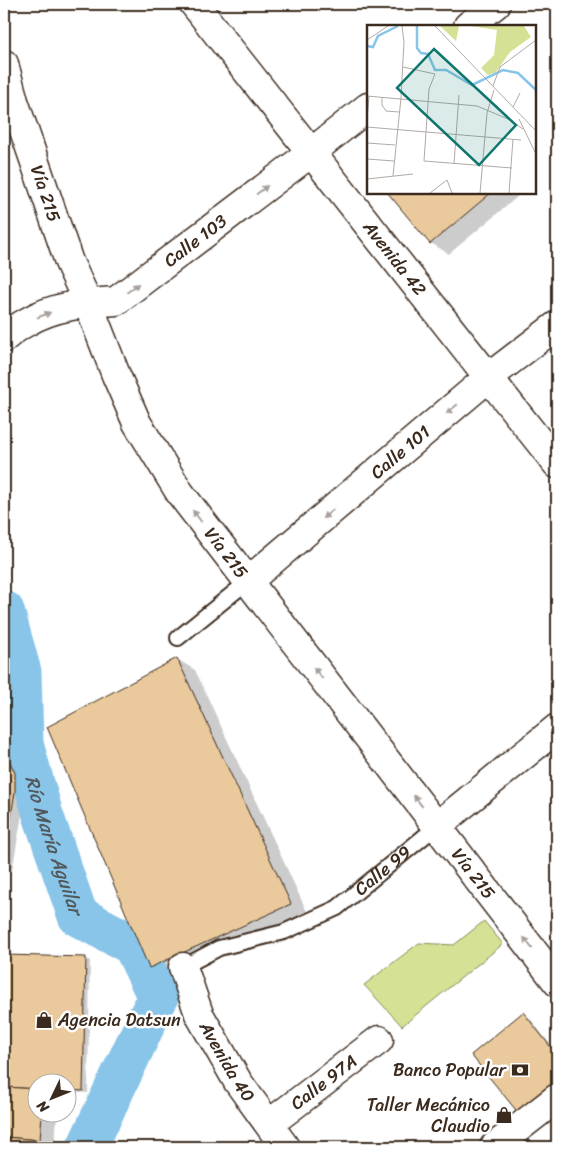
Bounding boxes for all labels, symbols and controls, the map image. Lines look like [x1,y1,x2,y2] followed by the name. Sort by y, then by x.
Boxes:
[367,25,536,194] inset map
[21,161,70,226] street label: Vía 215
[255,185,269,195] one-way arrow
[156,206,234,276] street label: Calle 103
[354,213,435,303] street label: Avenida 42
[126,283,140,293] one-way arrow
[37,311,52,319] one-way arrow
[446,403,459,414] one-way arrow
[363,417,438,487] street label: Calle 101
[322,508,335,519] one-way arrow
[192,509,202,523] one-way arrow
[196,520,257,586] street label: Vía 215
[312,667,323,680] one-way arrow
[16,771,94,922] water label: Río María Aguilar
[412,795,423,808] one-way arrow
[347,837,419,904] street label: Calle 99
[443,841,504,907] street label: Vía 215
[522,937,533,950] one-way arrow
[57,1004,181,1036] place label: Agencia Datsun
[34,1010,54,1030] shop icon: Agencia Datsun
[190,1014,264,1109] street label: Avenida 40
[283,1046,364,1118] street label: Calle 97A
[393,1054,508,1086] place label: Banco Popular
[510,1060,530,1080] bank icon: Banco Popular
[28,1074,78,1124] north arrow
[367,1089,490,1142] place label: Taller Mecánico Claudio
[30,1094,56,1119] text: N
[494,1105,514,1125] shop icon: Taller Mecánico Claudio

